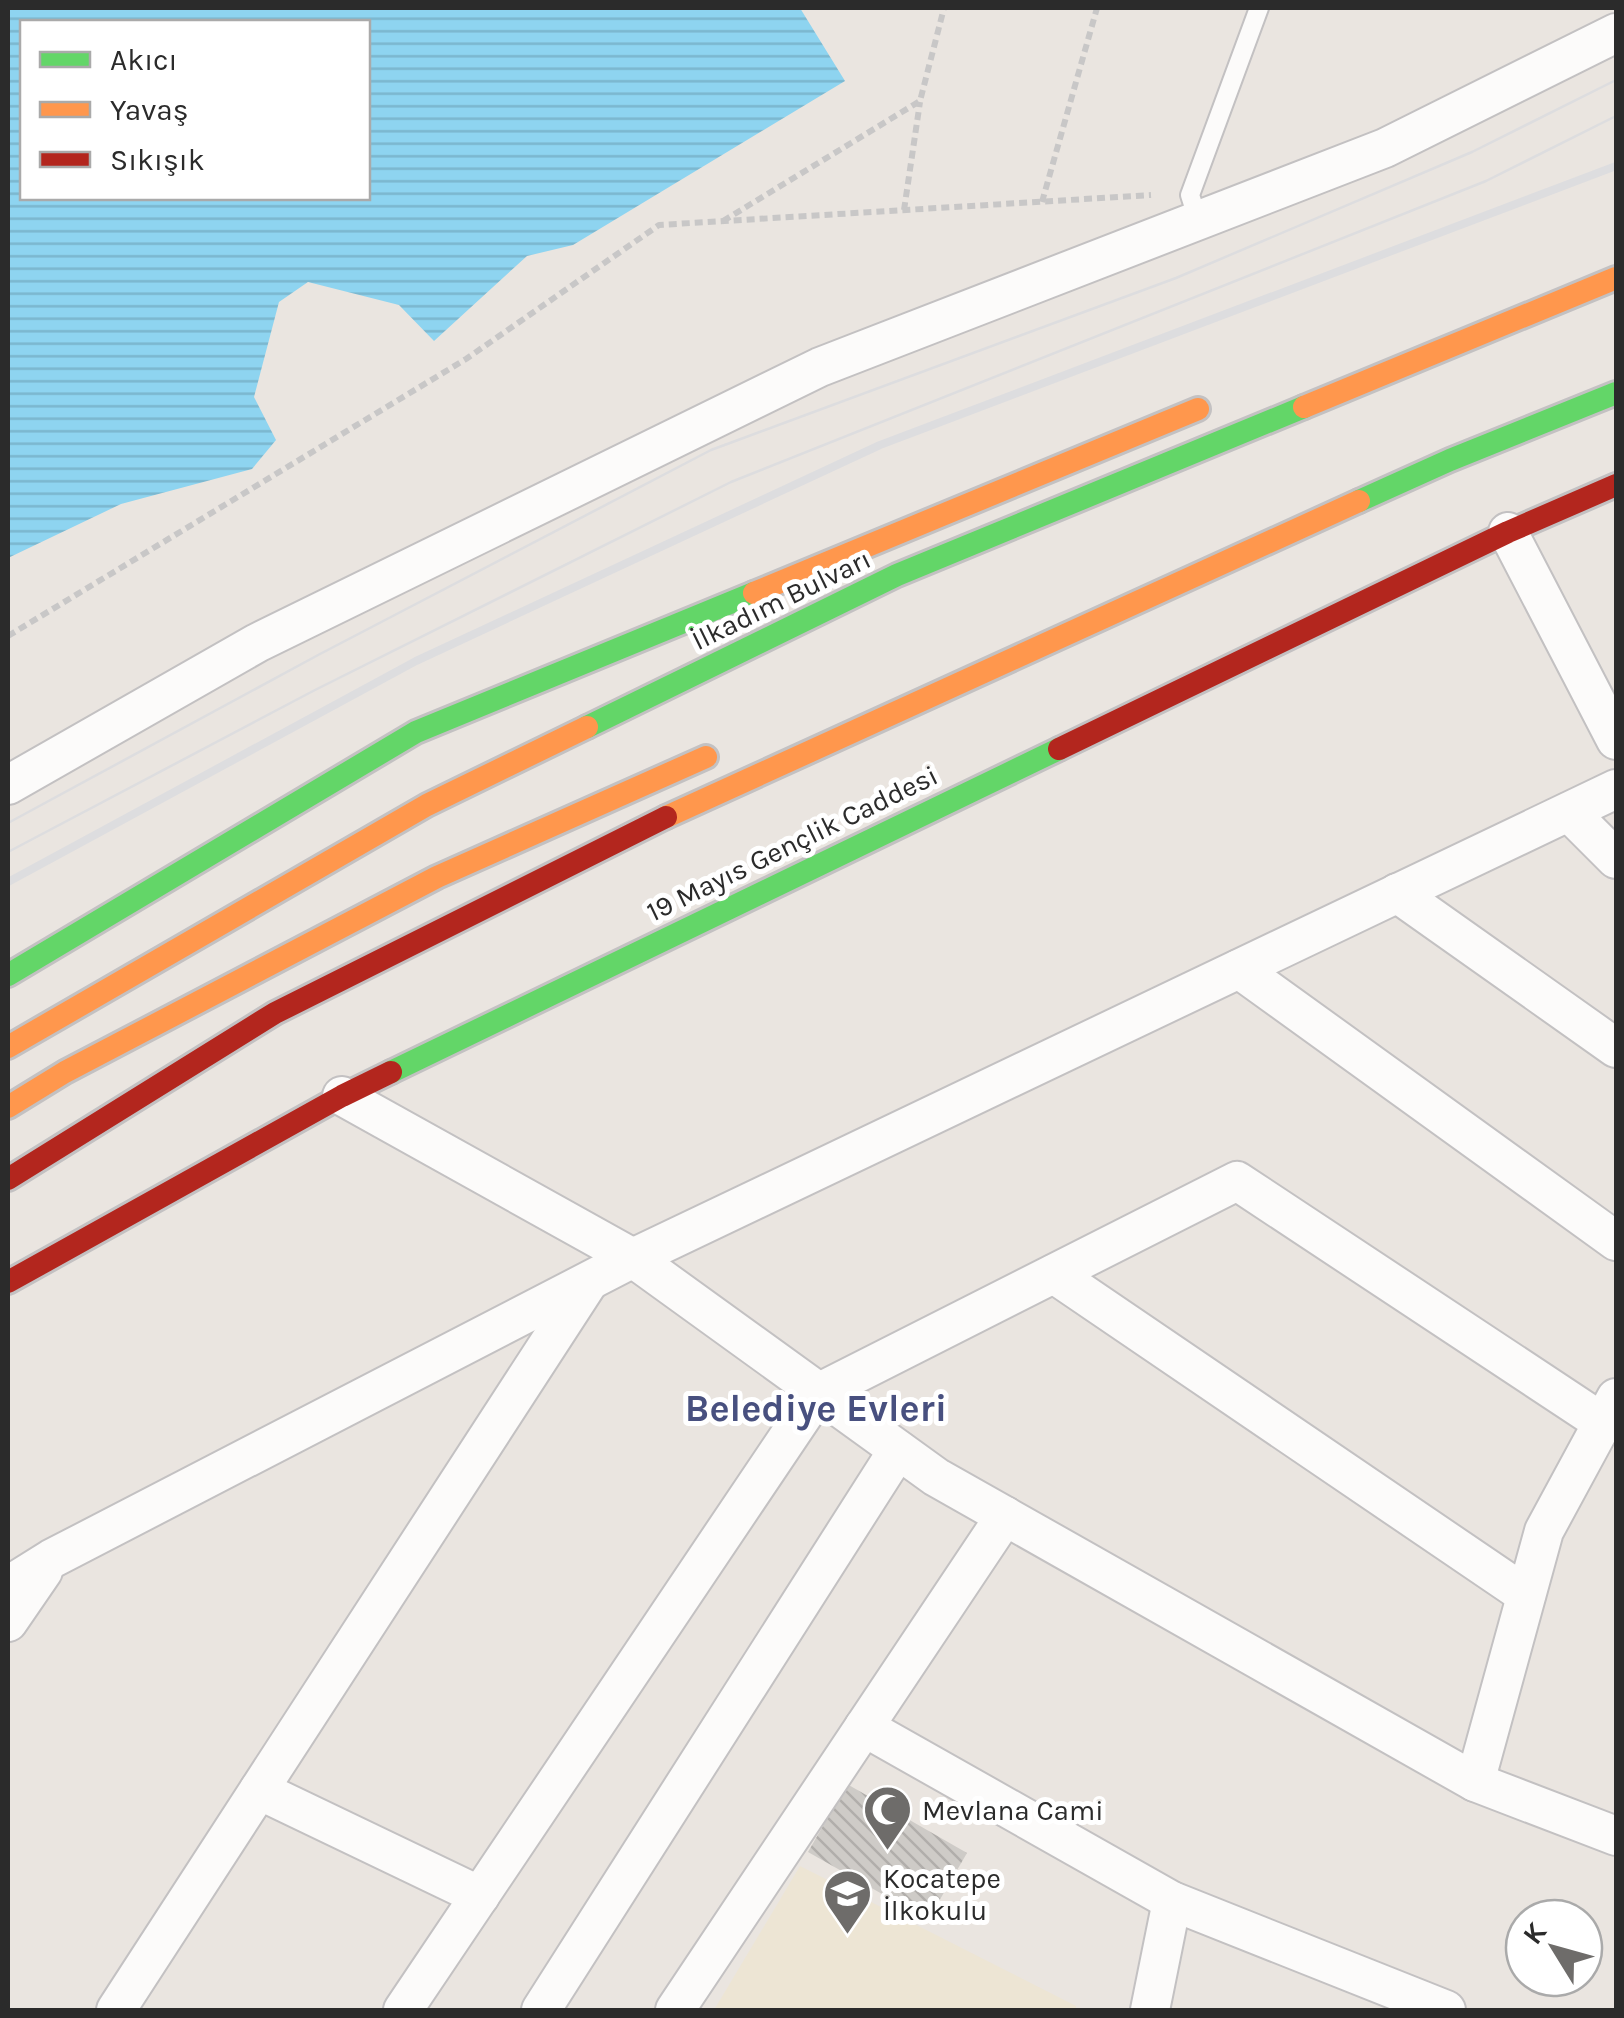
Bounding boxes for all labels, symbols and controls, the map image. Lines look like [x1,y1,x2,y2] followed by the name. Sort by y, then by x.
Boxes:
[20,20,370,200] legend
[110,42,178,78] text: Akıcı
[110,92,189,128] text: Yavaş
[110,142,205,178] text: Sıkışık
[686,542,876,657] street label: İlkadım Bulvarı
[641,759,943,928] street label: 19 Mayıs Gençlik Caddesi
[685,1386,947,1431] district label: Belediye Evleri
[861,1784,913,1852] mosque icon: Mevlana Cami
[922,1794,1104,1827] place label: Mevlana Cami
[883,1862,1001,1927] place label: Kocatepe İlkokulu
[822,1868,874,1936] school or university icon: Kocatepe İlkokulu
[1504,1898,1604,1998] north arrow
[1516,1915,1554,1950] text: K

